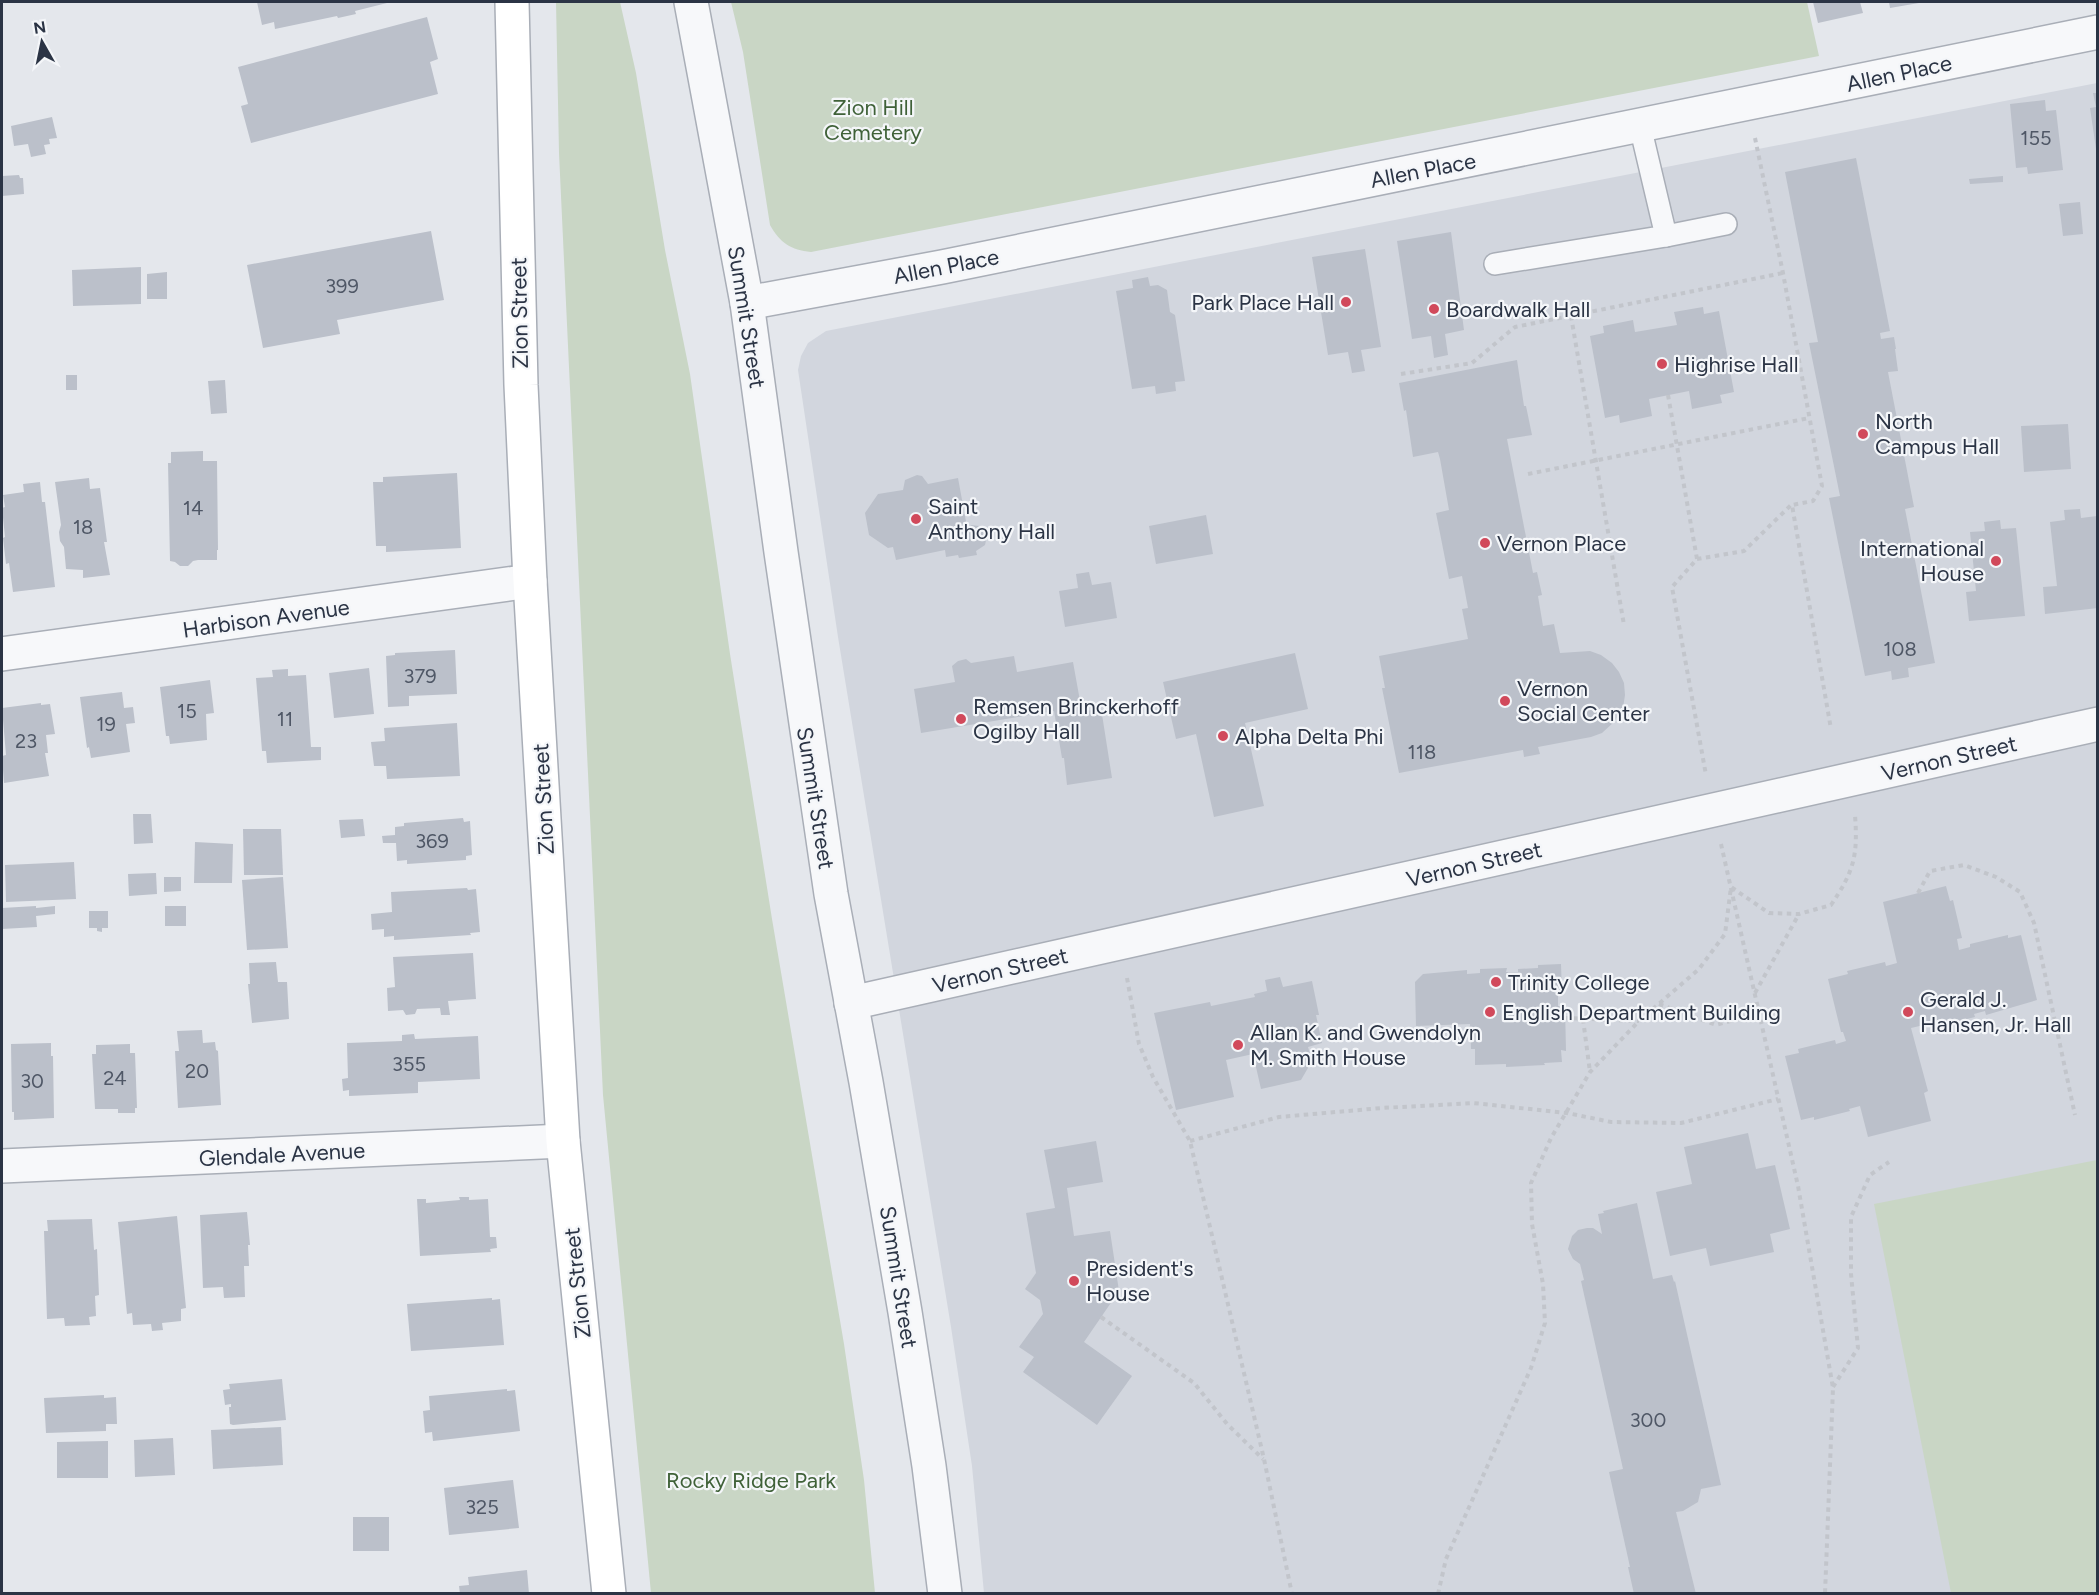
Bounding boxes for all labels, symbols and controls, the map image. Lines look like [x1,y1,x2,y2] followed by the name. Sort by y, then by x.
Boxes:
[12,12,72,72] north arrow
[32,17,47,38] text: N
[1844,49,1954,98] street label: Allen Place
[824,94,922,146] park label: Zion Hill Cemetery
[2020,126,2052,150] house number: 155
[1368,147,1478,194] street label: Allen Place
[891,243,1001,290] street label: Allen Place
[722,244,771,390] street label: Summit Street
[505,257,534,369] street label: Zion Street
[325,274,359,298] house number: 399
[1191,289,1334,316] place label: Park Place Hall
[1339,295,1353,309] marker: Park Place Hall
[1446,296,1590,323] place label: Boardwalk Hall
[1427,302,1441,316] marker: Boardwalk Hall
[1674,351,1798,378] place label: Highrise Hall
[1655,357,1669,371] marker: Highrise Hall
[1875,408,1999,460] place label: North Campus Hall
[1856,427,1870,441] marker: North Campus Hall
[928,493,1055,545] place label: Saint Anthony Hall
[183,496,203,520] house number: 14
[909,512,923,526] marker: Saint Anthony Hall
[73,515,93,539] house number: 18
[1497,530,1626,557] place label: Vernon Place
[1860,535,1984,587] place label: International House
[1478,536,1492,550] marker: Vernon Place
[1989,554,2003,568] marker: International House
[181,593,351,644] street label: Harbison Avenue
[1883,637,1917,661] house number: 108
[404,664,436,688] house number: 379
[1517,675,1650,727] place label: Vernon Social Center
[973,693,1180,745] place label: Remsen Brinckerhoff Ogilby Hall
[1498,694,1512,708] marker: Vernon Social Center
[177,699,197,723] house number: 15
[277,707,293,731] house number: 11
[96,712,116,736] house number: 19
[954,712,968,726] marker: Remsen Brinckerhoff Ogilby Hall
[1235,723,1384,750] place label: Alpha Delta Phi
[791,725,840,871] street label: Summit Street
[15,729,37,753] house number: 23
[1216,729,1230,743] marker: Alpha Delta Phi
[1879,730,2019,787] street label: Vernon Street
[1408,740,1436,764] house number: 118
[527,743,560,855] street label: Zion Street
[415,829,449,853] house number: 369
[1404,836,1544,893] street label: Vernon Street
[930,942,1070,999] street label: Vernon Street
[1508,969,1650,996] place label: Trinity College
[1489,975,1503,989] marker: Trinity College
[1920,986,2071,1038] place label: Gerald J. Hansen, Jr. Hall
[1502,999,1781,1026] place label: English Department Building
[1483,1005,1497,1019] marker: English Department Building
[1901,1005,1915,1019] marker: Gerald J. Hansen, Jr. Hall
[1250,1019,1481,1071] place label: Allan K. and Gwendolyn M. Smith House
[1231,1038,1245,1052] marker: Allan K. and Gwendolyn M. Smith House
[392,1052,426,1076] house number: 355
[185,1059,209,1083] house number: 20
[103,1066,127,1090] house number: 24
[20,1069,44,1093] house number: 30
[198,1137,366,1172] street label: Glendale Avenue
[874,1204,923,1350] street label: Summit Street
[558,1226,597,1340] street label: Zion Street
[1086,1255,1194,1307] place label: President's House
[1067,1274,1081,1288] marker: President's House
[1630,1408,1666,1432] house number: 300
[666,1467,836,1494] park label: Rocky Ridge Park
[465,1495,499,1519] house number: 325

